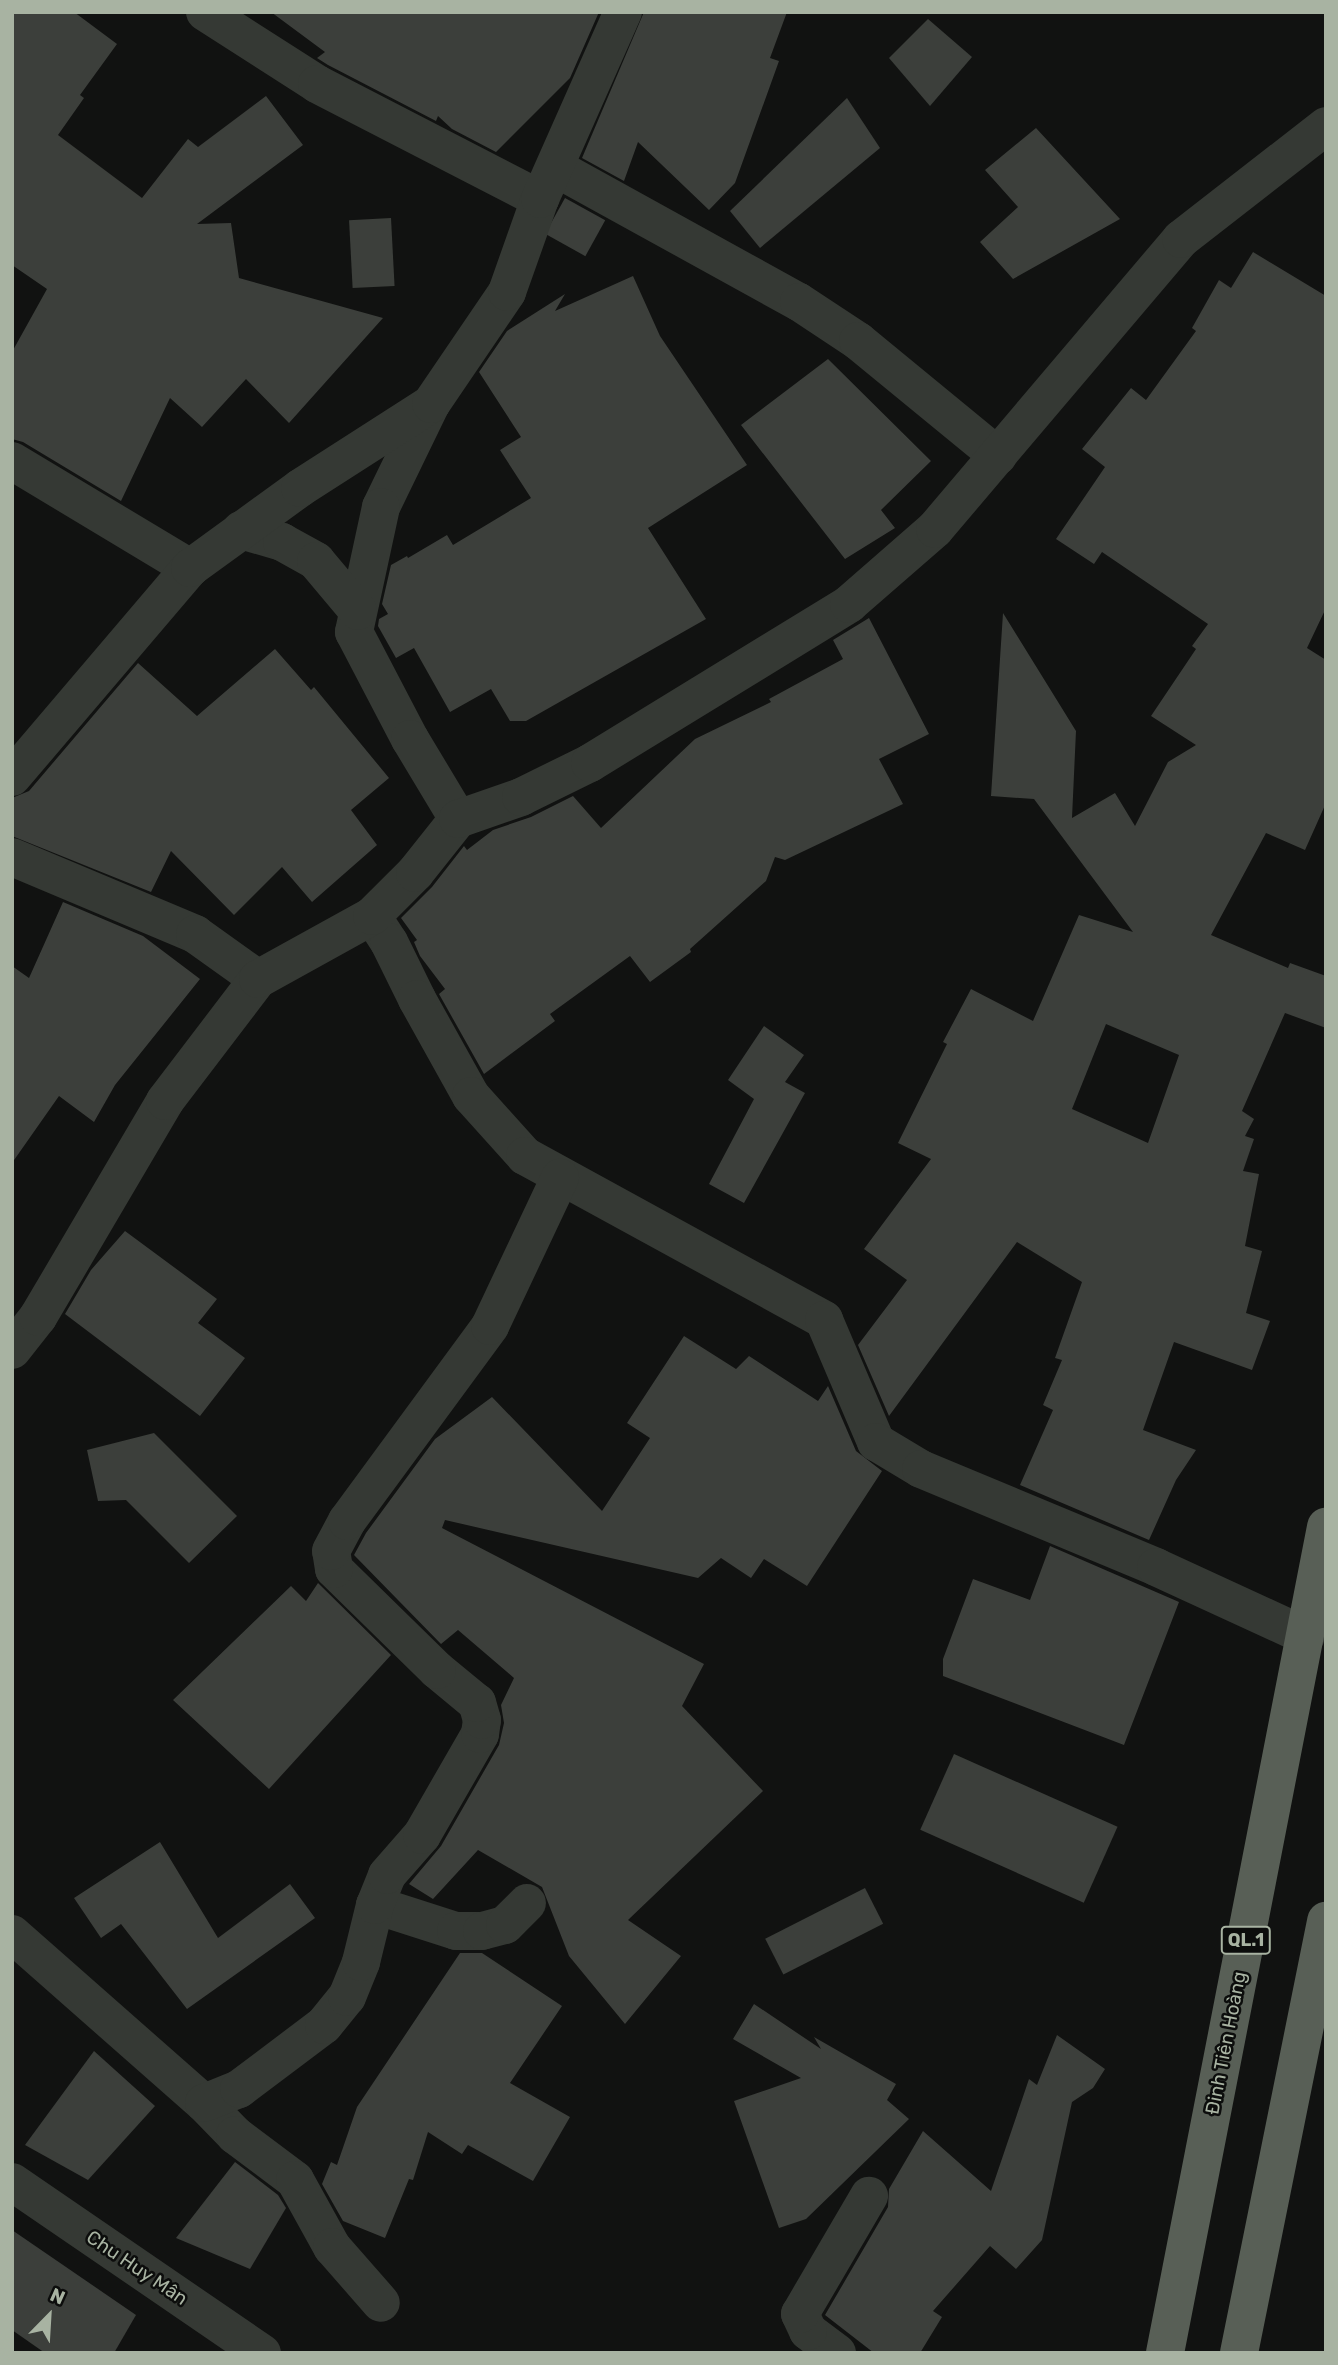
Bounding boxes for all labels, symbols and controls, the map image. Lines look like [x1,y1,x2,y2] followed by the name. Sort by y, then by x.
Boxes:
[1220,1926,1272,1954] road number: QL.1
[1201,1969,1251,2117] street label: Đinh Tiên Hoàng
[82,2226,192,2310] street label: Chu Huy Mân
[14,2281,84,2351] north arrow
[47,2283,69,2310] text: N

